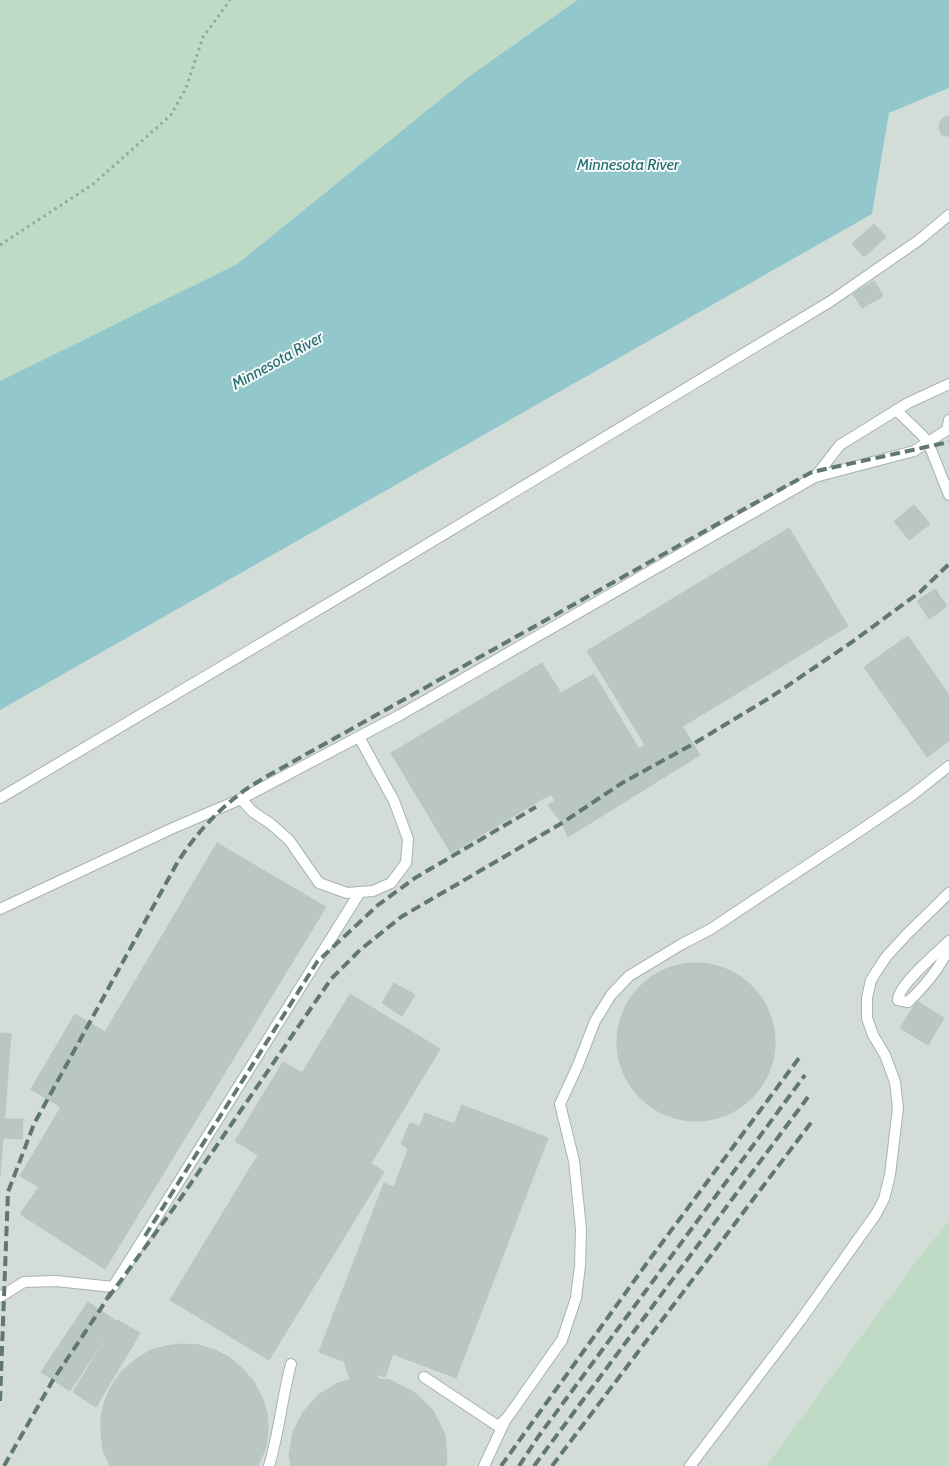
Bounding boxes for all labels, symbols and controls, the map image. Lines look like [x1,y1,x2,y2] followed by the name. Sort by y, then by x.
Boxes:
[576,155,680,174] water label: Minnesota River
[227,327,327,394] water label: Minnesota River

